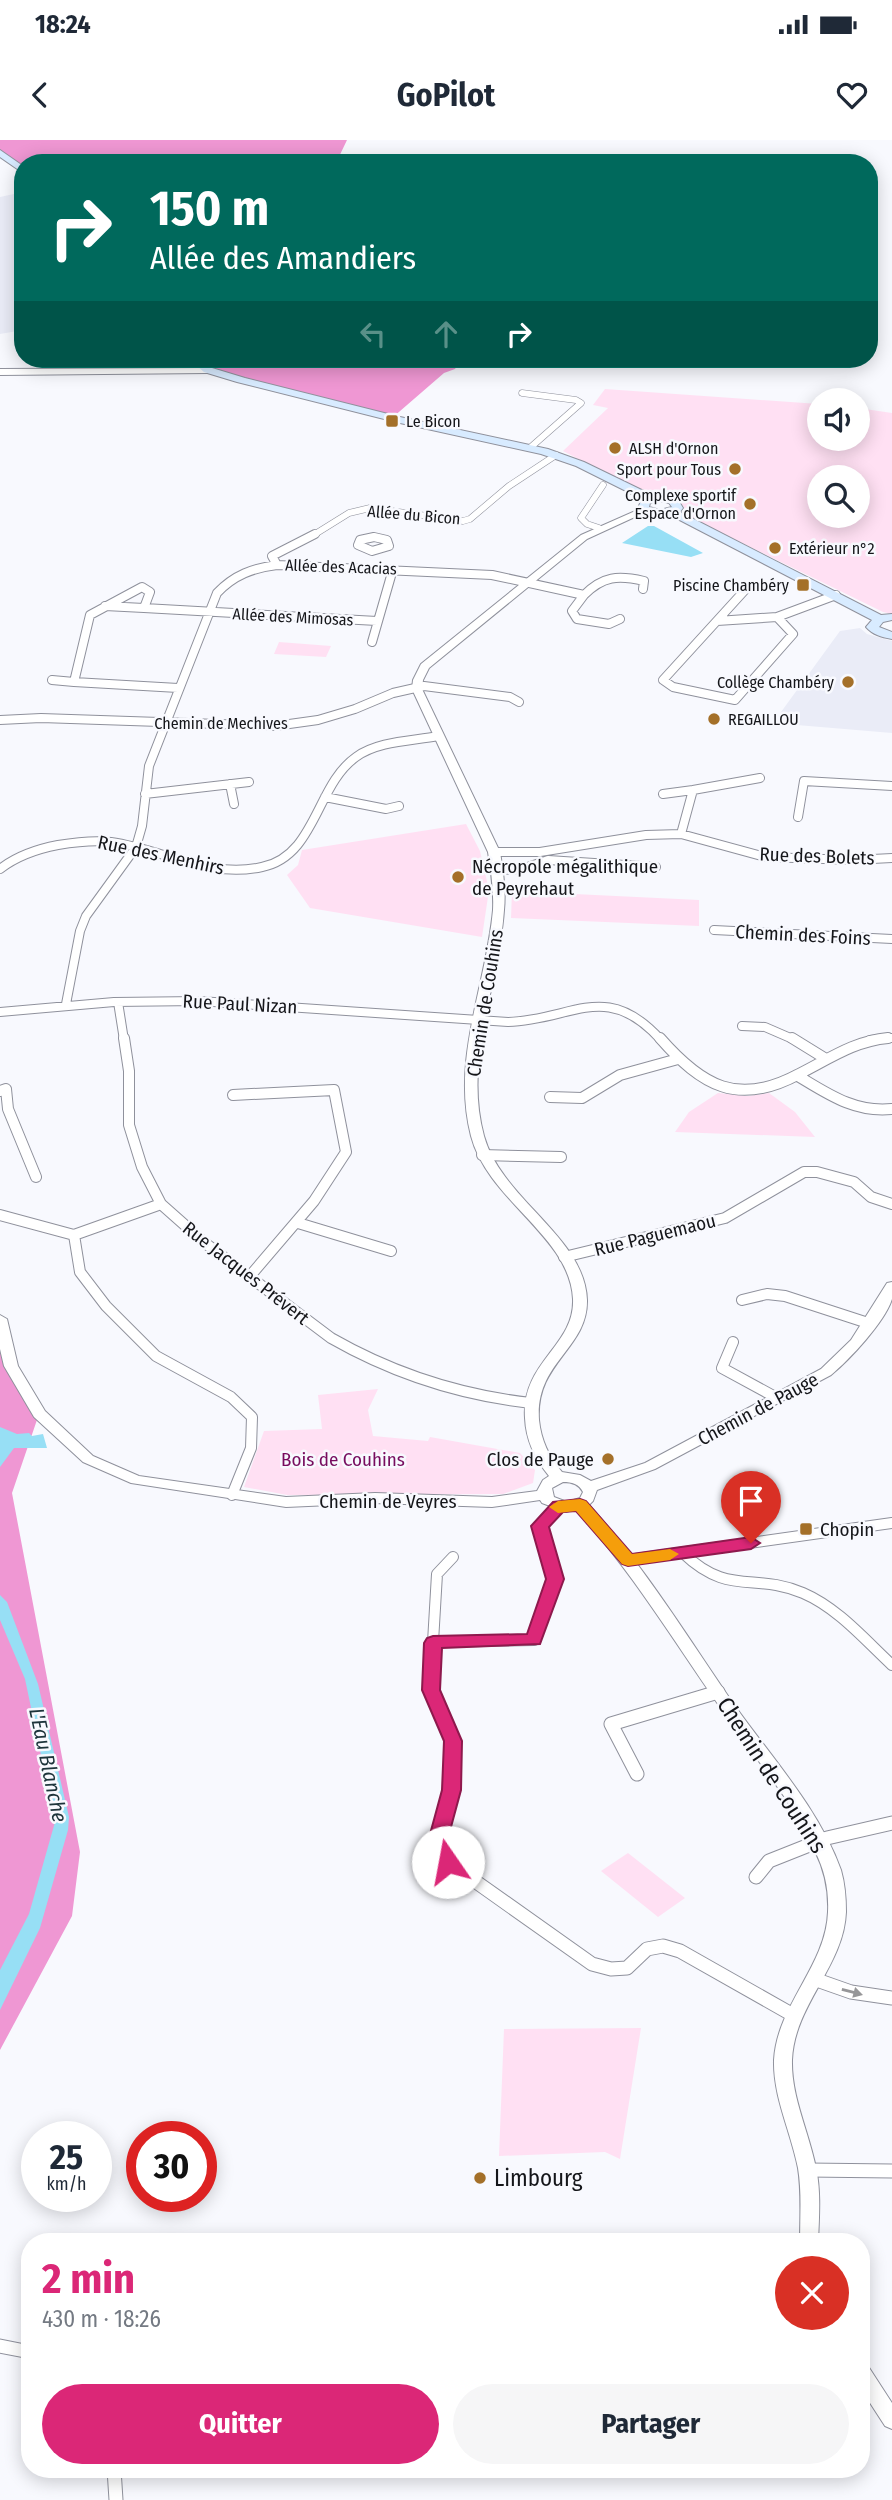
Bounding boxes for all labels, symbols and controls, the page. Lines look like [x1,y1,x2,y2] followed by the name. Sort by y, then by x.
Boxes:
[35,9,91,40] text: 18:24
[21,76,59,114] icon: back
[397,76,495,114] text: GoPilot
[833,76,871,114] icon: heart
[150,179,269,238] text: 150 m
[35,182,126,273] icon: right
[150,239,416,277] text: Allée des Amandiers
[354,315,392,353] icon: left
[427,315,465,353] icon: ahead
[500,315,538,353] icon: right
[807,388,870,528] map controls
[807,388,870,451] button: sound
[406,412,461,431] place label: Le Bicon
[384,413,400,429] marker: Le Bicon
[629,439,718,458] place label: ALSH d'Ornon
[607,440,623,456] marker: ALSH d'Ornon
[617,460,721,479] place label: Sport pour Tous
[727,461,743,477] marker: Sport pour Tous
[807,465,870,528] button: search
[625,486,737,523] place label: Complexe sportif Espace d'Ornon
[742,496,758,512] marker: Complexe sportif Espace d'Ornon
[367,501,461,529] street label: Allée du Bicon
[789,539,875,558] place label: Extérieur n°2
[767,540,783,556] marker: Extérieur n°2
[285,556,397,578] street label: Allée des Acacias
[673,576,790,595] place label: Piscine Chambéry
[795,577,811,593] marker: Piscine Chambéry
[232,604,354,630] street label: Allée des Mimosas
[717,673,835,692] place label: Collège Chambéry
[840,674,856,690] marker: Collège Chambéry
[728,710,799,729] place label: REGAILLOU
[706,711,722,727] marker: REGAILLOU
[154,714,288,733] street label: Chemin de Mechives
[96,830,226,880] street label: Rue des Menhirs
[759,842,875,870] street label: Rue des Bolets
[472,855,658,900] place label: Nécropole mégalithique de Peyrehaut
[450,869,466,885] marker: Nécropole mégalithique de Peyrehaut
[735,920,871,950] street label: Chemin des Foins
[462,928,508,1078] street label: Chemin de Couhins
[182,990,298,1018] street label: Rue Paul Nizan
[592,1209,718,1261] street label: Rue Paguemaou
[178,1217,314,1330] street label: Rue Jacques Prévert
[694,1368,822,1450] street label: Chemin de Pauge
[281,1448,405,1471] park label: Bois de Couhins
[487,1448,594,1471] place label: Clos de Pauge
[600,1451,616,1467] marker: Clos de Pauge
[721,1471,781,1543] pin
[732,1482,770,1520] icon: arrive
[319,1490,457,1513] street label: Chemin de Veyres
[820,1518,874,1541] place label: Chopin
[798,1521,814,1537] marker: Chopin
[711,1692,833,1858] street label: Chemin de Couhins
[23,1705,73,1825] water label: L'Eau Blanche
[411,1825,485,1899] position arrow
[842,1987,864,1998] one-way arrow
[126,2121,217,2212] speed limit sign: 30
[50,2136,83,2178] text: 25
[494,2164,583,2192] place label: Limbourg
[472,2170,488,2186] marker: Limbourg
[46,2173,87,2195] text: km/h
[42,2254,135,2304] text: 2 min
[775,2256,849,2330] button: close
[42,2305,161,2333] text: 430 m · 18:26
[42,2384,439,2464] button: Quitter
[453,2384,849,2464] button: Partager

